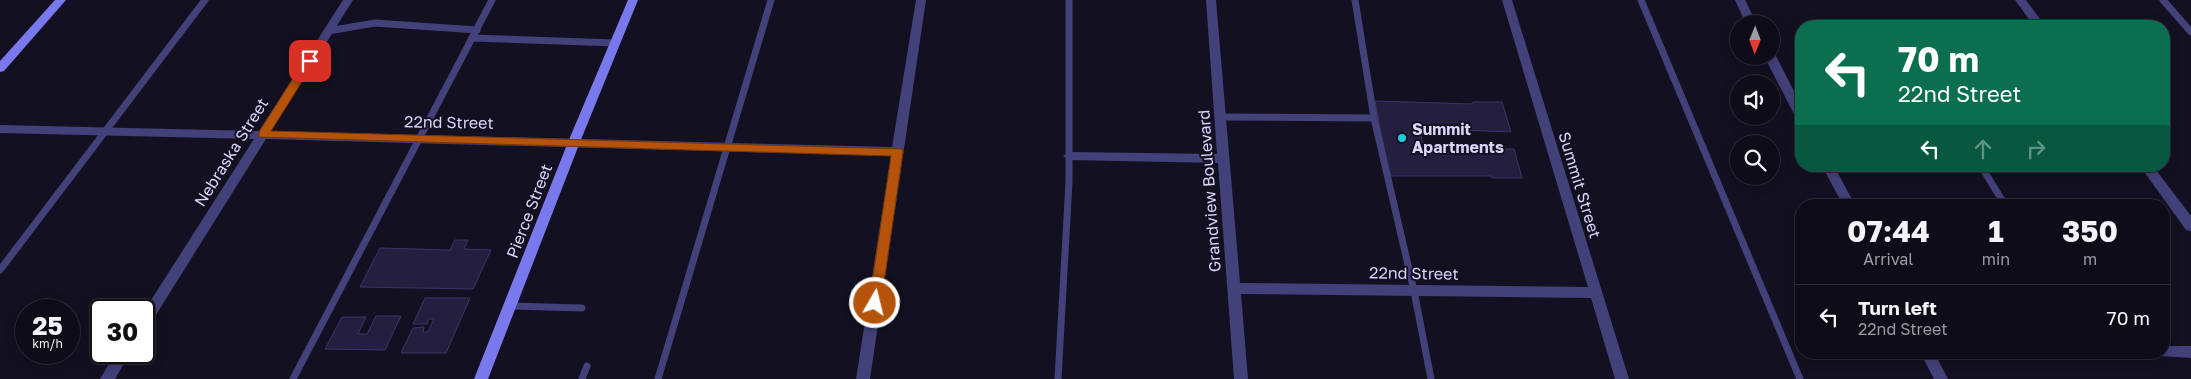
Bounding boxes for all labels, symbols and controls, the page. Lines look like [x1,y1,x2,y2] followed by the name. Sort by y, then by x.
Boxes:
[1730,15,1780,65] north arrow
[1730,15,1780,185] map controls
[1898,38,1979,80] text: 70 m
[289,40,331,82] pin
[1815,40,1880,105] icon: left
[296,47,324,75] icon: arrive
[1730,75,1780,125] button: sound
[1898,80,2021,107] text: 22nd Street
[190,94,272,210] street label: Nebraska Street
[1193,109,1225,273] street label: Grandview Boulevard
[404,111,494,133] street label: 22nd Street
[1412,119,1504,157] place label: Summit Apartments
[1554,129,1606,241] street label: Summit Street
[1396,132,1408,144] marker: Summit Apartments
[1730,135,1780,185] button: search
[1916,135,1944,163] icon: left
[1969,135,1997,163] icon: ahead
[2022,135,2050,163] icon: right
[502,161,556,261] street label: Pierce Street
[1847,213,1930,249] text: 07:44
[1988,213,2004,249] text: 1
[2062,213,2118,249] text: 350
[1863,249,1913,269] text: Arrival
[1982,249,2010,269] text: min
[2083,249,2097,269] text: m
[1369,262,1459,284] street label: 22nd Street
[848,276,900,328] position arrow
[1858,296,1937,319] text: Turn left
[90,299,155,364] speed limit sign: 30
[1815,303,1843,331] icon: left
[2107,306,2150,329] text: 70 m
[32,310,63,341] text: 25
[1858,319,1948,339] text: 22nd Street
[32,336,63,351] text: km/h

